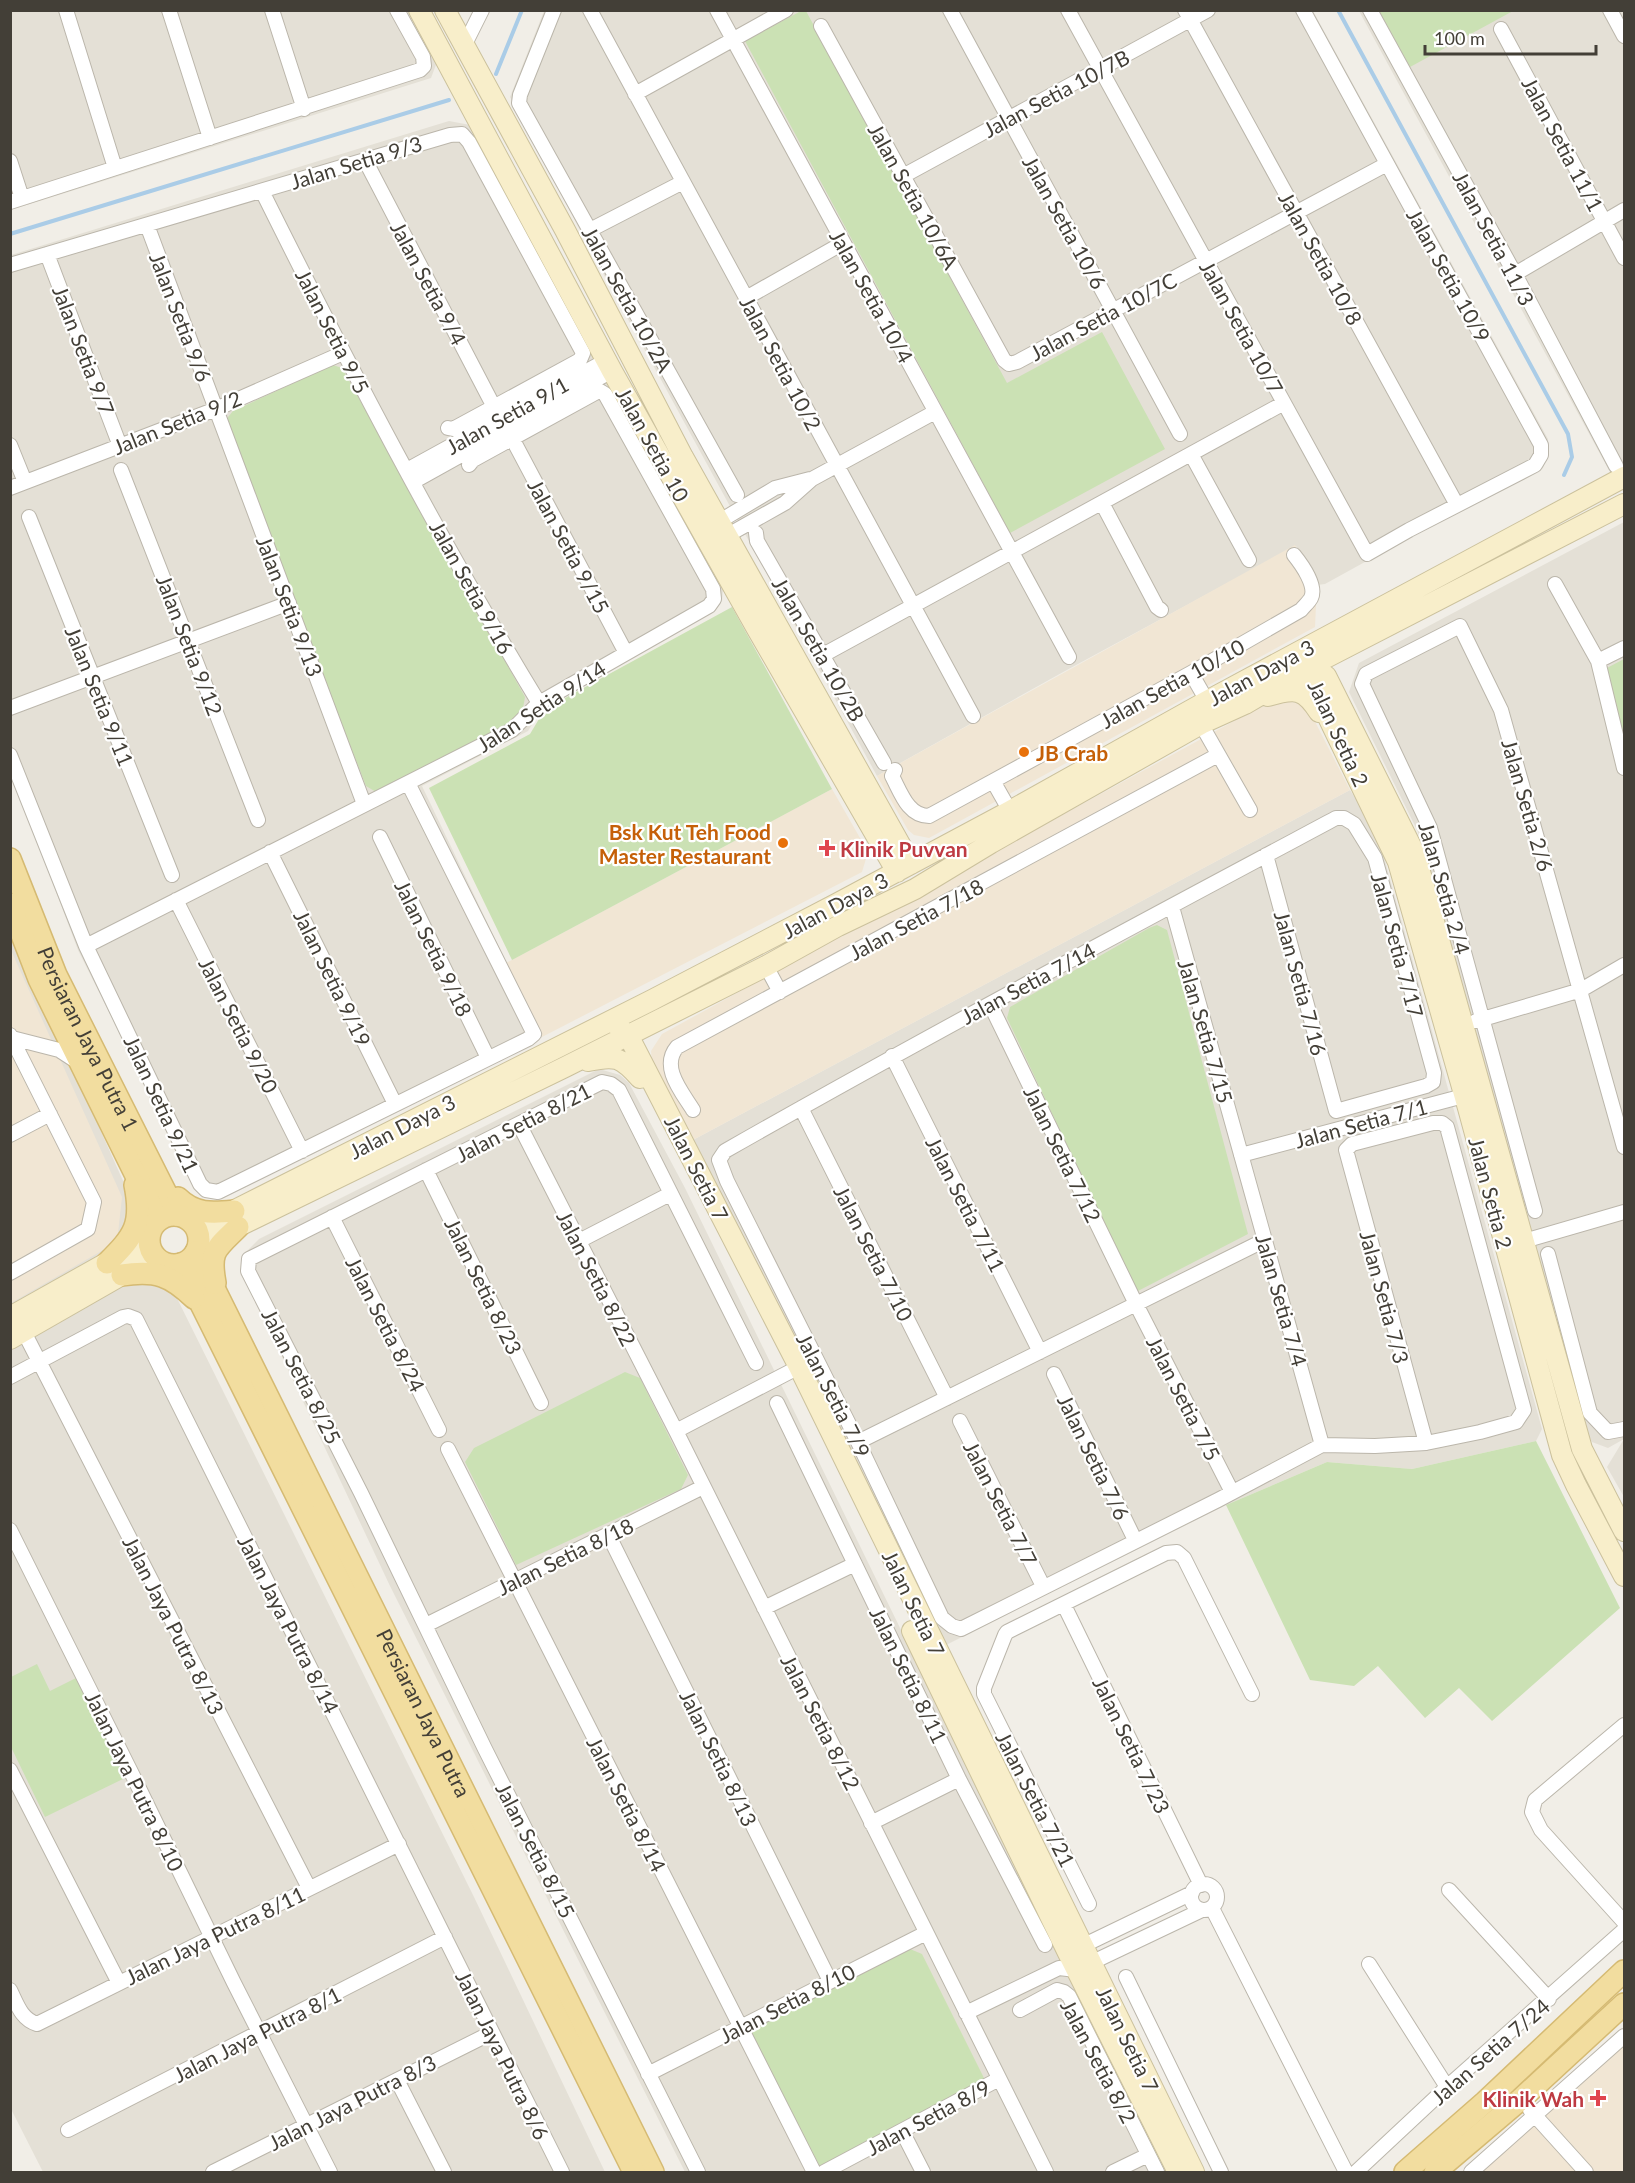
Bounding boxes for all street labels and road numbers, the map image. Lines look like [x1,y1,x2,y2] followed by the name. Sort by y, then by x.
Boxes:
[979,44,1133,142] street label: Jalan Setia 10/7B
[1517,73,1609,215] street label: Jalan Setia 11/1
[864,119,965,274] street label: Jalan Setia 10/6A
[287,130,425,194] street label: Jalan Setia 9/3
[1018,151,1112,293] street label: Jalan Setia 10/6
[1448,167,1540,309] street label: Jalan Setia 11/3
[1274,187,1368,329] street label: Jalan Setia 10/8
[1402,204,1496,346] street label: Jalan Setia 10/9
[386,217,472,349] street label: Jalan Setia 9/4
[578,222,679,377] street label: Jalan Setia 10/2A
[825,225,919,367] street label: Jalan Setia 10/4
[145,249,217,385] street label: Jalan Setia 9/6
[1195,256,1289,398] street label: Jalan Setia 10/7
[291,265,375,397] street label: Jalan Setia 9/5
[1025,267,1181,365] street label: Jalan Setia 10/7C
[48,282,120,418] street label: Jalan Setia 9/7
[735,292,827,434] street label: Jalan Setia 10/2
[441,371,573,459] street label: Jalan Setia 9/1
[611,382,695,506] street label: Jalan Setia 10
[109,385,245,459] street label: Jalan Setia 9/2
[523,475,615,617] street label: Jalan Setia 9/15
[425,516,519,658] street label: Jalan Setia 9/16
[252,532,328,680] street label: Jalan Setia 9/13
[152,571,228,719] street label: Jalan Setia 9/12
[768,573,870,725] street label: Jalan Setia 10/2B
[61,622,139,770] street label: Jalan Setia 9/11
[1096,633,1248,733] street label: Jalan Setia 10/10
[1204,634,1318,710] street label: Jalan Daya 3
[472,655,610,757] street label: Jalan Setia 9/14
[1303,676,1375,790] street label: Jalan Setia 2
[1497,736,1559,874] street label: Jalan Setia 2/6
[1414,819,1476,957] street label: Jalan Setia 2/4
[778,867,892,943] street label: Jalan Daya 3
[1367,870,1429,1020] street label: Jalan Setia 7/17
[845,873,987,965] street label: Jalan Setia 7/18
[390,876,478,1020] street label: Jalan Setia 9/18
[289,906,377,1050] street label: Jalan Setia 9/19
[1270,908,1332,1058] street label: Jalan Setia 7/16
[957,937,1099,1029] street label: Jalan Setia 7/14
[33,943,145,1134] street label: Persiaran Jaya Putra 1
[194,953,284,1097] street label: Jalan Setia 9/20
[1174,956,1238,1106] street label: Jalan Setia 7/15
[119,1031,205,1177] street label: Jalan Setia 9/21
[451,1077,595,1167] street label: Jalan Setia 8/21
[1019,1082,1107,1226] street label: Jalan Setia 7/12
[345,1089,459,1163] street label: Jalan Daya 3
[1292,1093,1430,1153] street label: Jalan Setia 7/1
[660,1111,734,1225] street label: Jalan Setia 7
[921,1132,1011,1276] street label: Jalan Setia 7/11
[1464,1134,1518,1252] street label: Jalan Setia 2
[829,1181,919,1325] street label: Jalan Setia 7/10
[552,1206,642,1350] street label: Jalan Setia 8/22
[440,1214,528,1358] street label: Jalan Setia 8/23
[1355,1228,1415,1366] street label: Jalan Setia 7/3
[1251,1231,1313,1369] street label: Jalan Setia 7/4
[341,1252,431,1396] street label: Jalan Setia 8/24
[257,1304,347,1448] street label: Jalan Setia 8/25
[792,1329,876,1461] street label: Jalan Setia 7/9
[1142,1332,1226,1464] street label: Jalan Setia 7/5
[1053,1390,1135,1524] street label: Jalan Setia 7/6
[959,1437,1043,1569] street label: Jalan Setia 7/7
[493,1512,637,1600] street label: Jalan Setia 8/18
[233,1531,345,1717] street label: Jalan Jaya Putra 8/14
[118,1532,230,1718] street label: Jalan Jaya Putra 8/13
[878,1546,950,1660] street label: Jalan Setia 7
[865,1603,953,1747] street label: Jalan Setia 8/11
[372,1624,477,1801] street label: Persiaran Jaya Putra
[776,1650,866,1794] street label: Jalan Setia 8/12
[1088,1673,1176,1817] street label: Jalan Setia 7/23
[675,1686,763,1830] street label: Jalan Setia 8/13
[81,1687,189,1875] street label: Jalan Jaya Putra 8/10
[991,1727,1081,1871] street label: Jalan Setia 7/21
[582,1732,672,1876] street label: Jalan Setia 8/14
[491,1778,581,1922] street label: Jalan Setia 8/15
[121,1881,309,1989] street label: Jalan Jaya Putra 8/11
[715,1958,859,2048] street label: Jalan Setia 8/10
[451,1967,555,2143] street label: Jalan Jaya Putra 8/6
[169,1981,345,2087] street label: Jalan Jaya Putra 8/1
[1092,1982,1164,2096] street label: Jalan Setia 7
[1426,1993,1554,2109] street label: Jalan Setia 7/24
[1056,1995,1142,2127] street label: Jalan Setia 8/2
[264,2049,440,2155] street label: Jalan Jaya Putra 8/3
[862,2074,994,2160] street label: Jalan Setia 8/9

